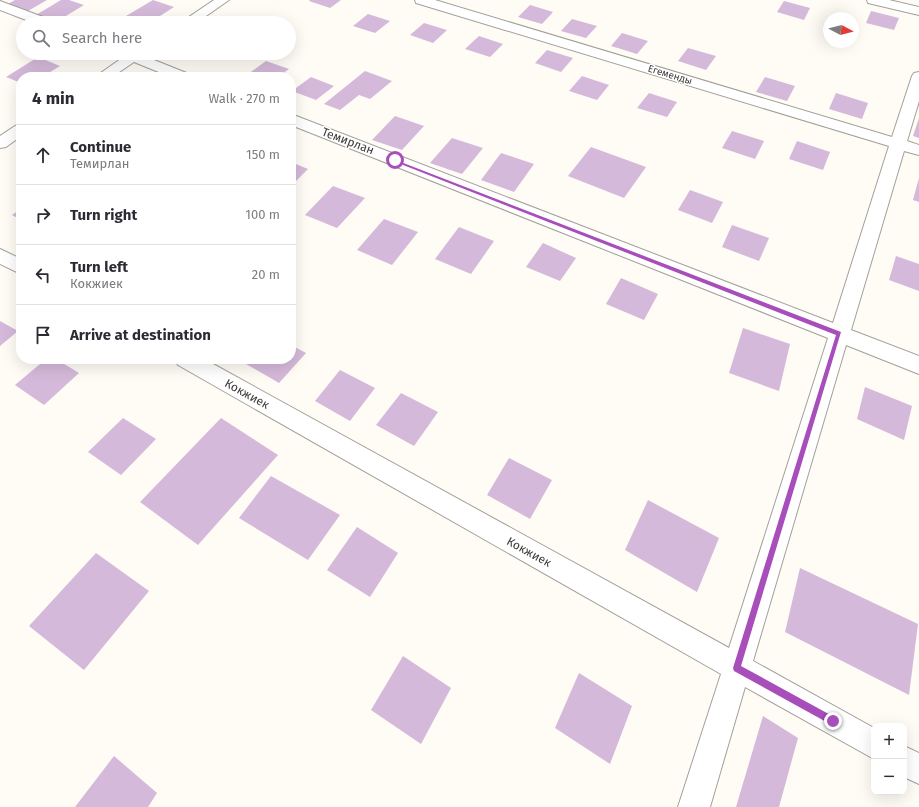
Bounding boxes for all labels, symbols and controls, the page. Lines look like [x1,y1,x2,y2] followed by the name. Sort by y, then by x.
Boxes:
[823,12,859,48] north arrow
[16,16,296,60] search box
[30,27,52,49] icon: search
[62,29,142,47] text: Search here
[646,63,694,87] street label: Егеменды
[32,88,75,109] text: 4 min
[208,91,280,106] text: Walk · 270 m
[320,125,376,157] street label: Темирлан
[70,138,131,156] text: Continue
[32,144,54,166] icon: ahead
[246,147,280,162] text: 150 m
[386,151,404,169] route start
[70,156,129,171] text: Темирлан
[32,204,54,226] icon: right
[70,206,137,224] text: Turn right
[245,207,280,222] text: 100 m
[70,258,128,276] text: Turn left
[32,264,54,286] icon: left
[252,267,280,282] text: 20 m
[70,276,123,291] text: Кокжиек
[32,324,54,346] icon: arrive
[70,326,211,344] text: Arrive at destination
[222,376,272,412] street label: Кокжиек
[504,534,554,570] street label: Кокжиек
[824,712,842,730] route end
[871,723,907,795] map controls
[871,723,907,759] button: +
[871,759,907,795] button: −

